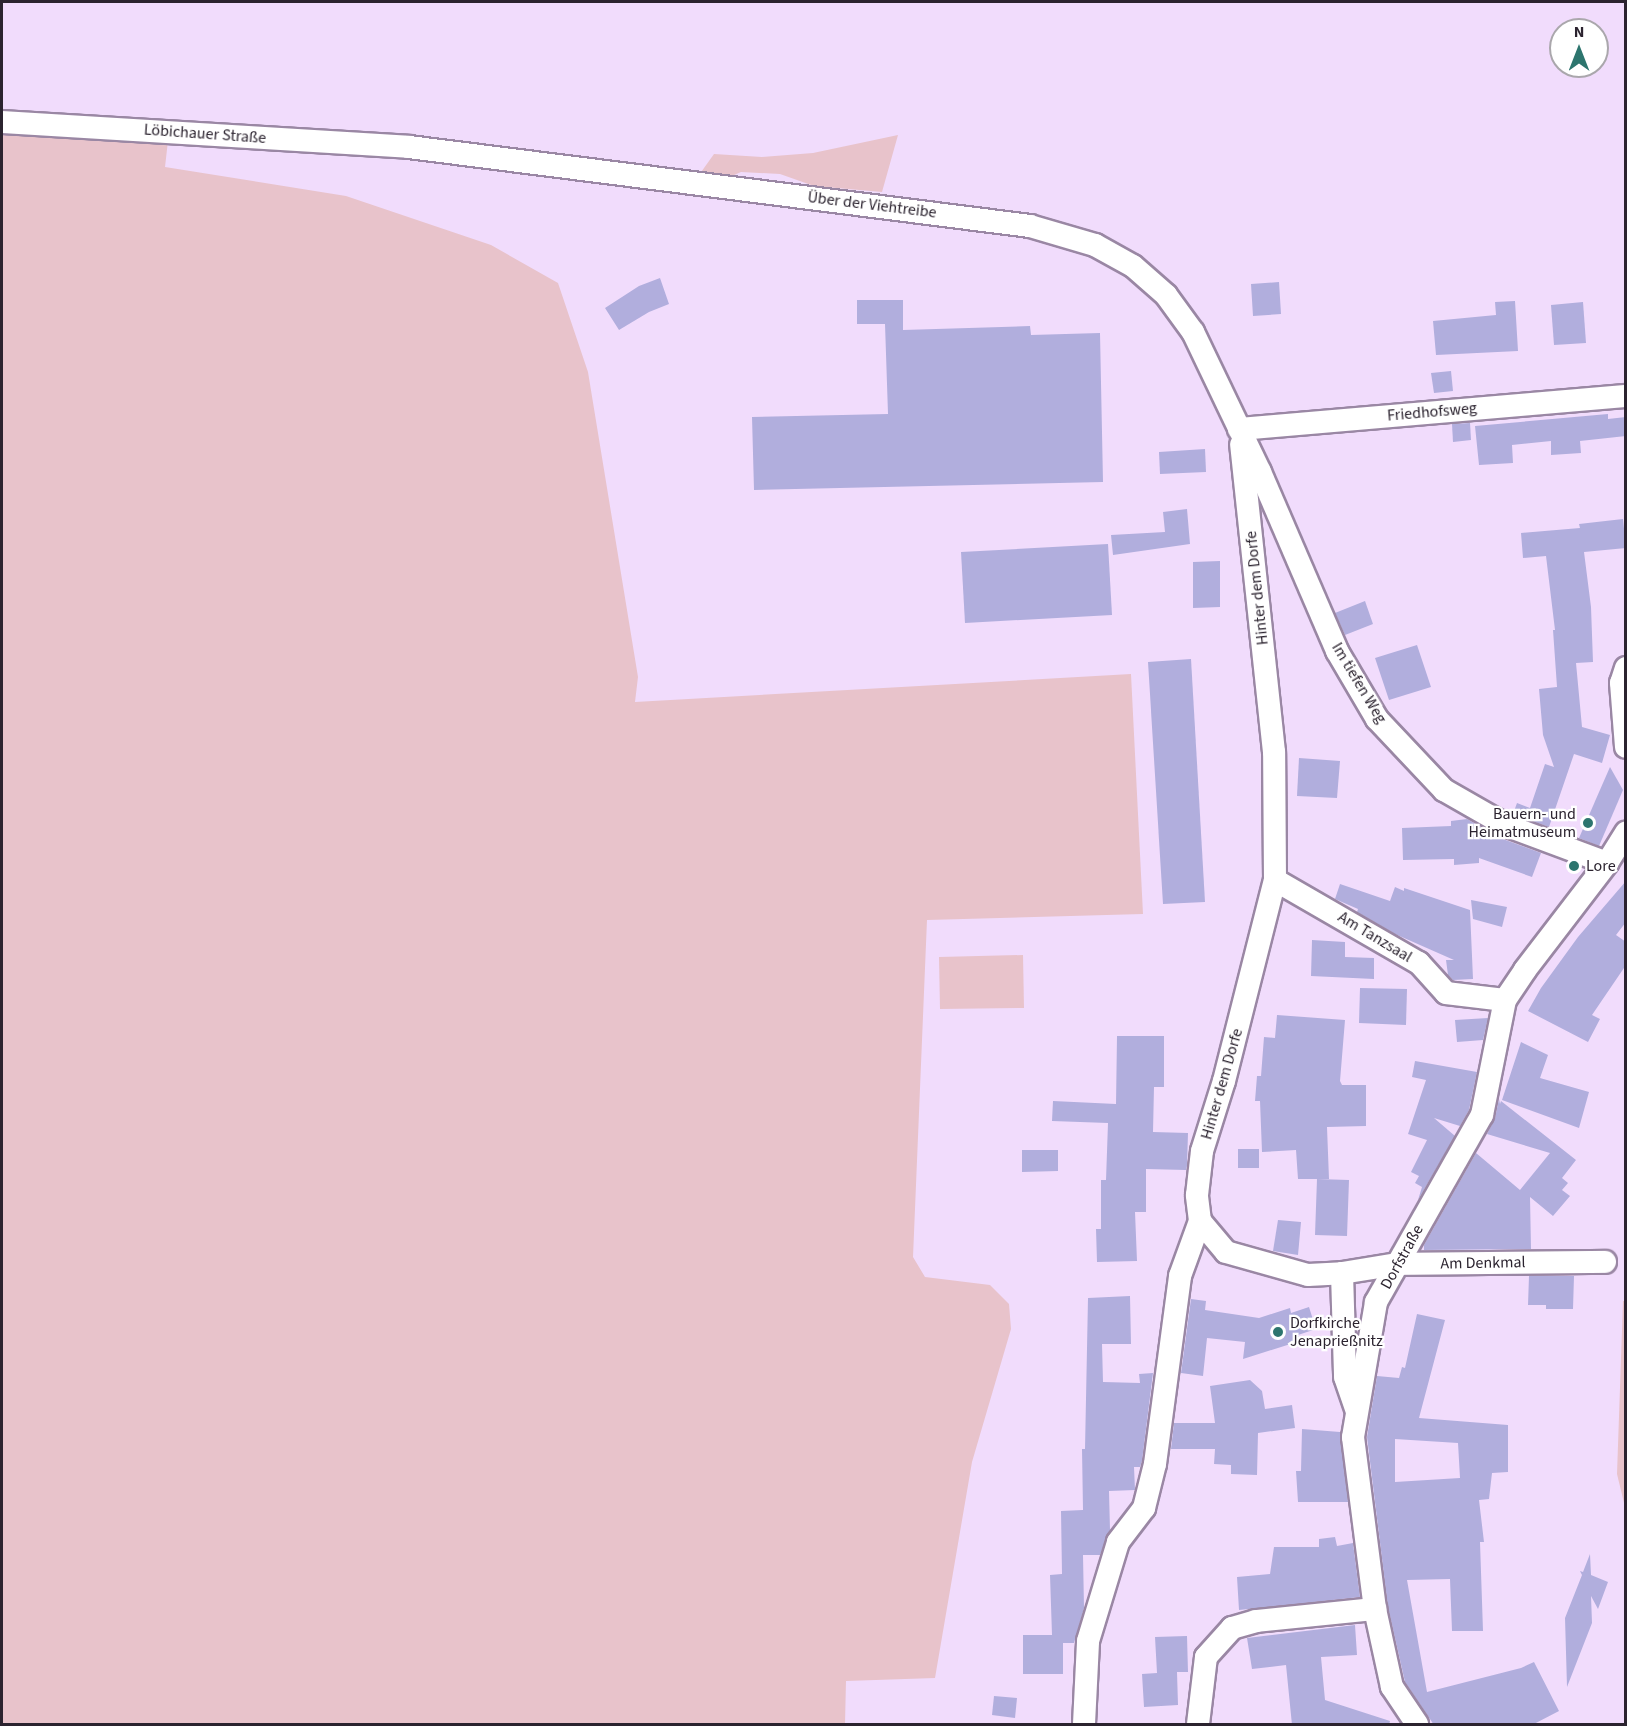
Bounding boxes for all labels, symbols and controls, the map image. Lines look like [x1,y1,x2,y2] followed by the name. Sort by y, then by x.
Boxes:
[1549,18,1609,78] north arrow
[1574,21,1584,43] text: N
[143,120,267,148] street label: Löbichauer Straße
[806,188,938,222] street label: Über der Viehtreibe
[1386,399,1478,425] street label: Friedhofsweg
[1241,530,1273,646] street label: Hinter dem Dorfe
[1327,639,1391,727] street label: Im tiefen Weg
[1469,804,1576,842] place label: Bauern- und Heimatmuseum
[1581,816,1595,830] marker: Bauern- und Heimatmuseum
[1586,856,1616,876] place label: Lore
[1567,859,1581,873] marker: Lore
[1334,907,1416,967] street label: Am Tanzsaal
[1197,1026,1247,1142] street label: Hinter dem Dorfe
[1376,1221,1428,1293] street label: Dorfstraße
[1440,1253,1526,1273] street label: Am Denkmal
[1290,1313,1383,1351] place label: Dorfkirche Jenaprießnitz
[1271,1325,1285,1339] marker: Dorfkirche Jenaprießnitz

